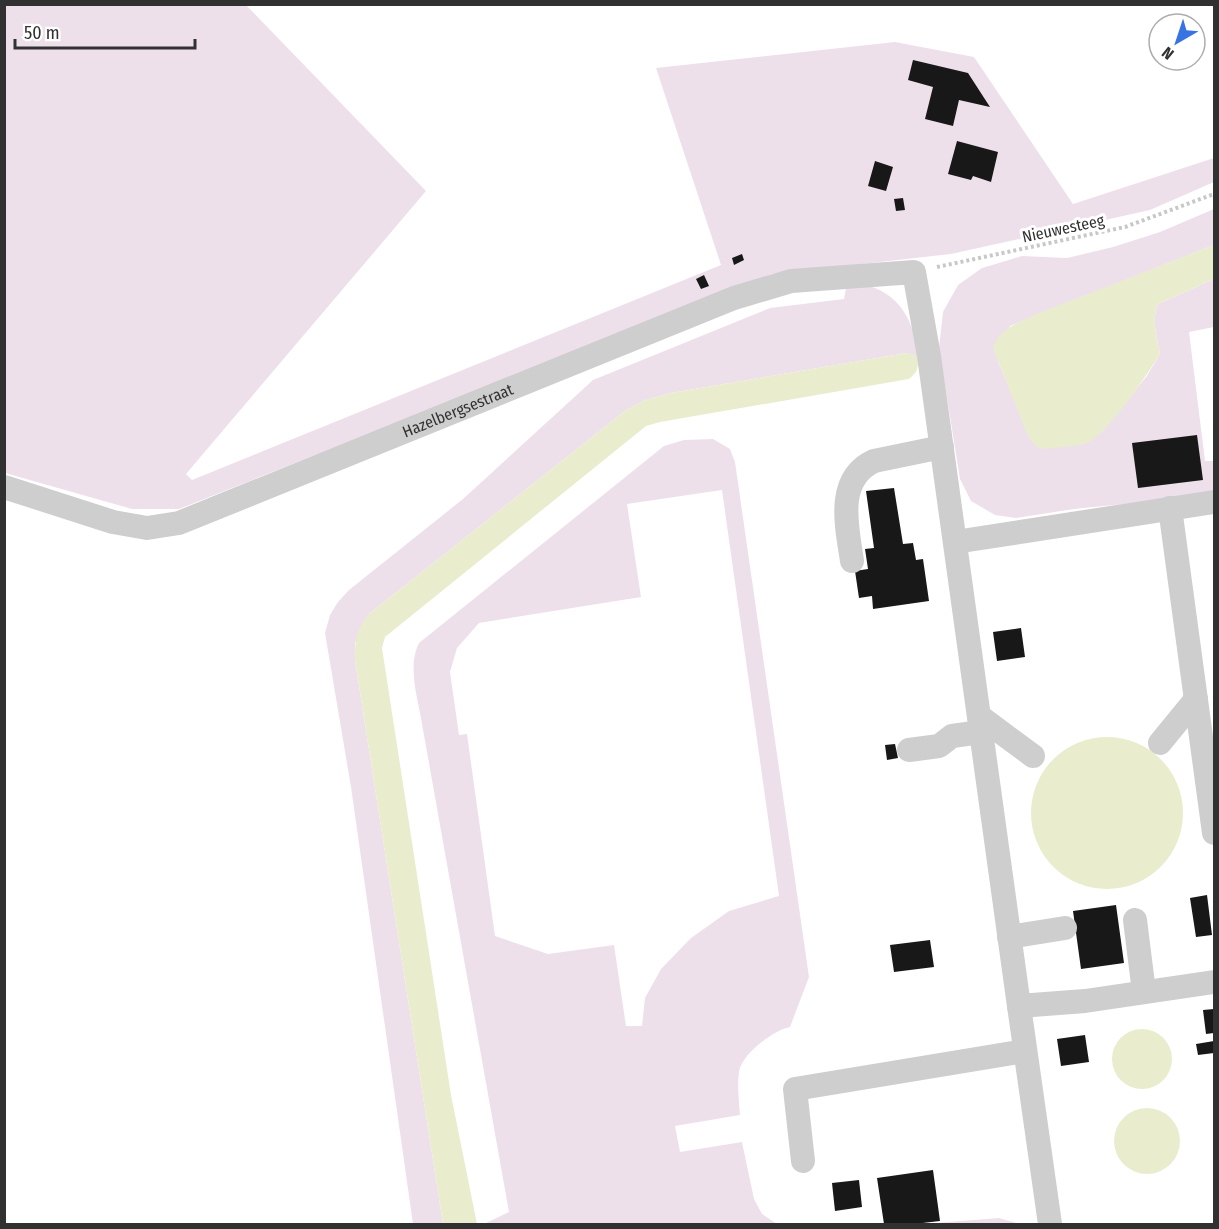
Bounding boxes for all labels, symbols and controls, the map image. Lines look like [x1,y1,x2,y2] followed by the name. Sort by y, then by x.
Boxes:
[15,12,195,50] scale bar
[1147,12,1207,72] north arrow
[24,22,60,44] text: 50 m
[1158,43,1178,64] text: N
[1020,210,1106,246] street label: Nieuwesteeg
[400,379,517,441] street label: Hazelbergsestraat

